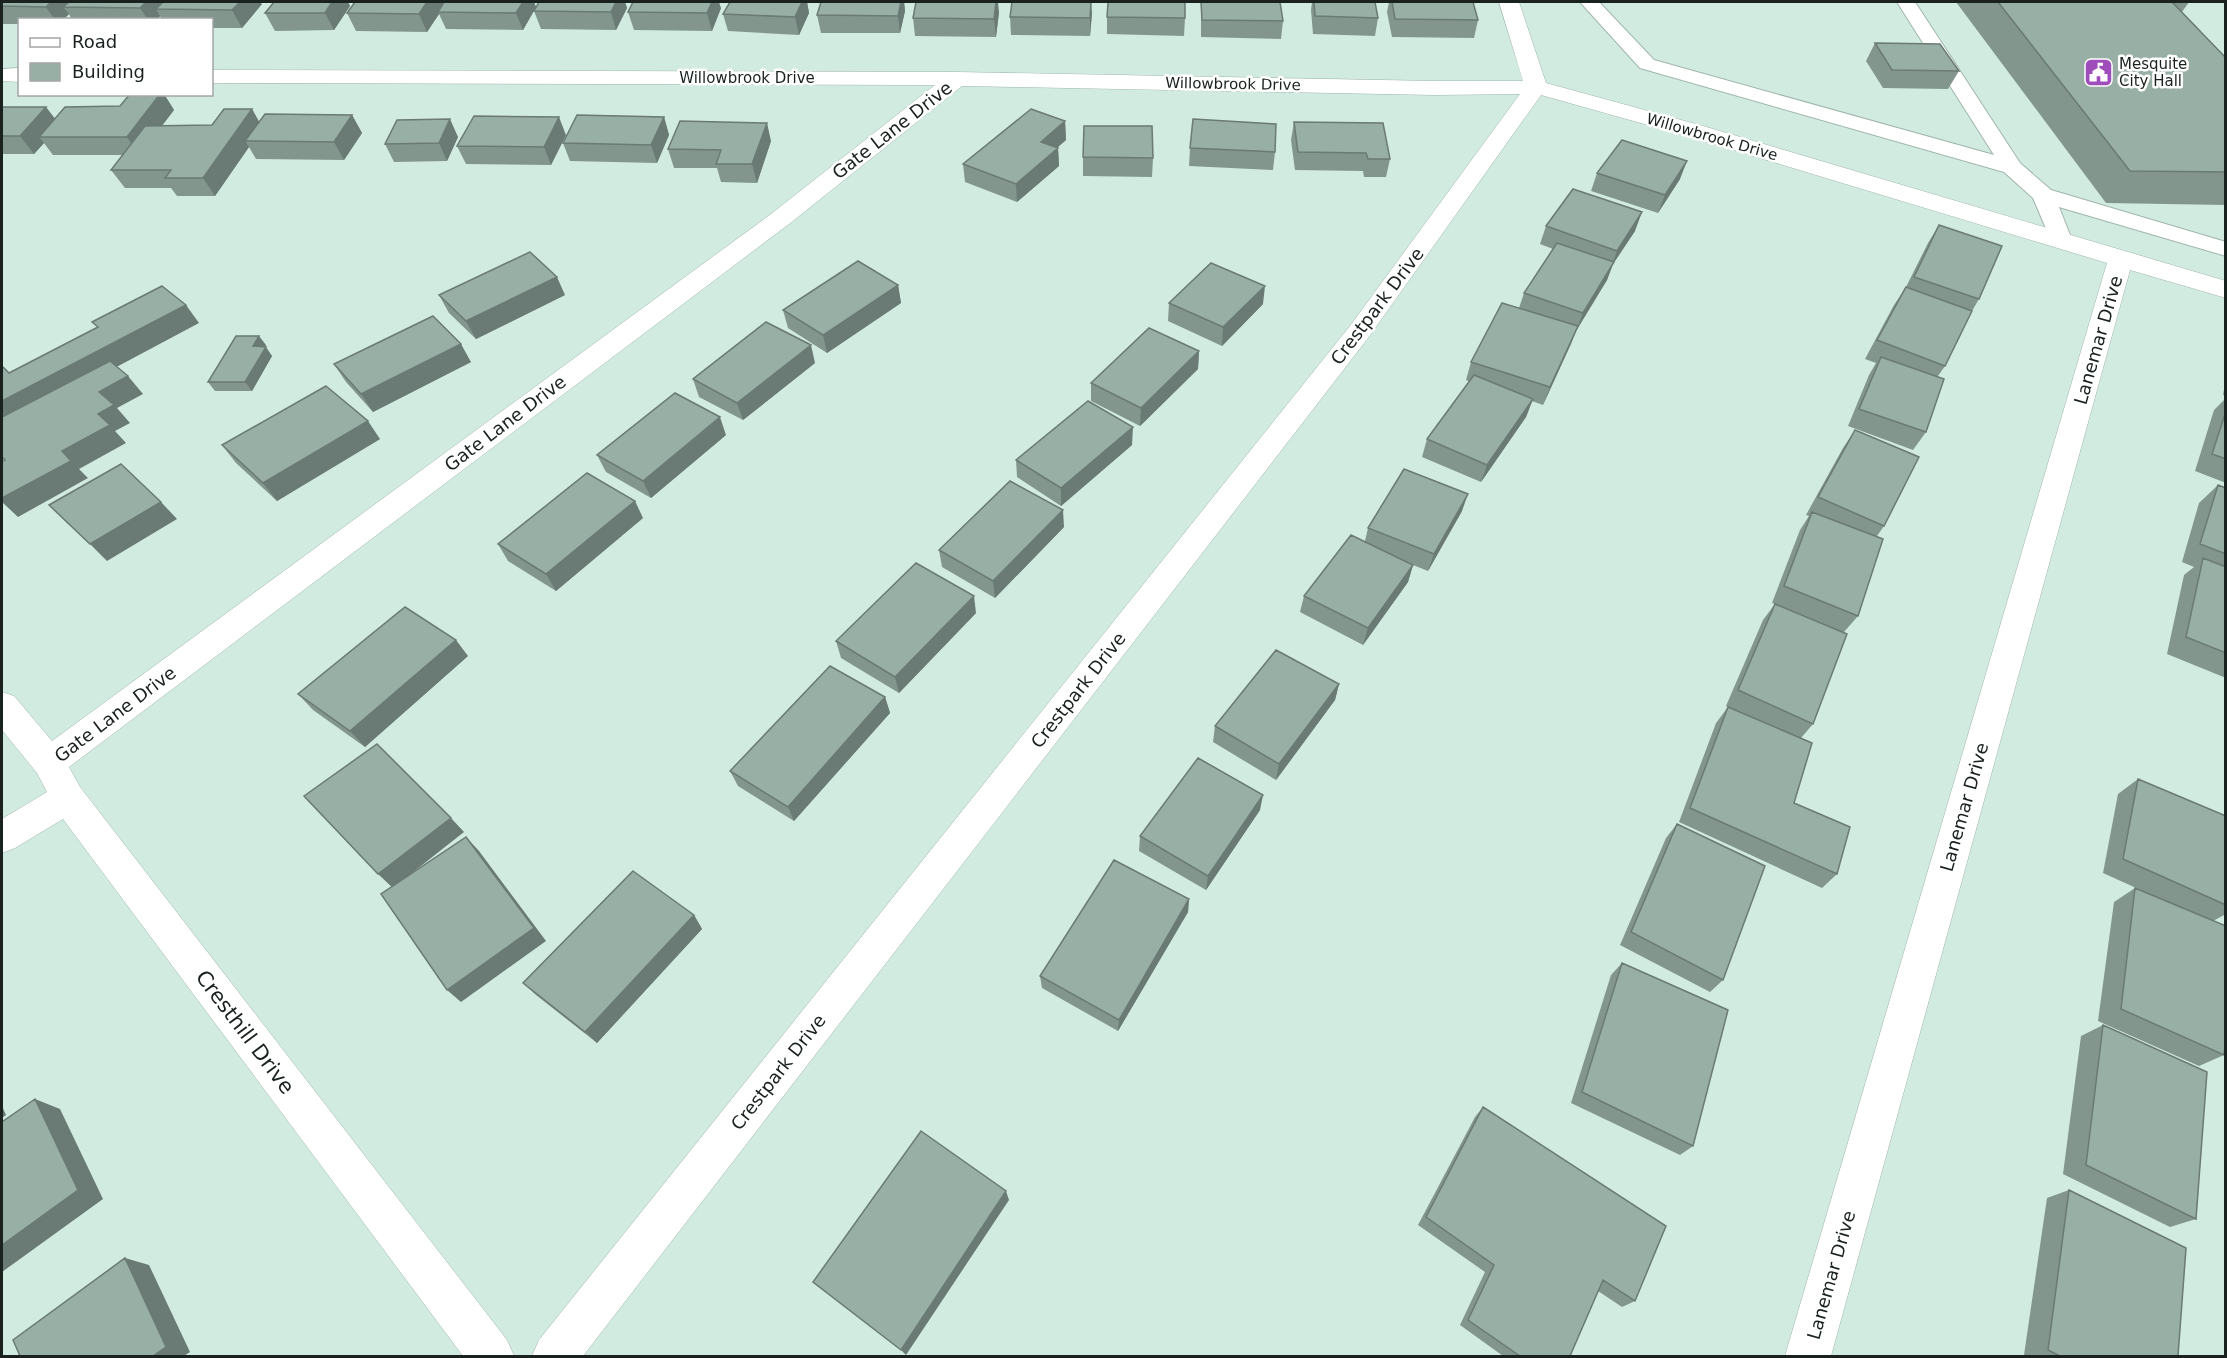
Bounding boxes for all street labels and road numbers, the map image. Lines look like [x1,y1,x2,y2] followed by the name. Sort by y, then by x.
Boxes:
[679,69,815,87] street label: Willowbrook Drive
[1165,74,1301,94] street label: Willowbrook Drive
[828,77,956,183] street label: Gate Lane Drive
[1644,110,1780,164] street label: Willowbrook Drive
[1326,243,1428,369] street label: Crestpark Drive
[2070,273,2126,407] street label: Lanemar Drive
[440,371,570,475] street label: Gate Lane Drive
[1026,628,1130,752] street label: Crestpark Drive
[50,662,180,766] street label: Gate Lane Drive
[1936,740,1992,874] street label: Lanemar Drive
[191,966,299,1098] street label: Cresthill Drive
[726,1010,830,1134] street label: Crestpark Drive
[1803,1208,1859,1342] street label: Lanemar Drive

